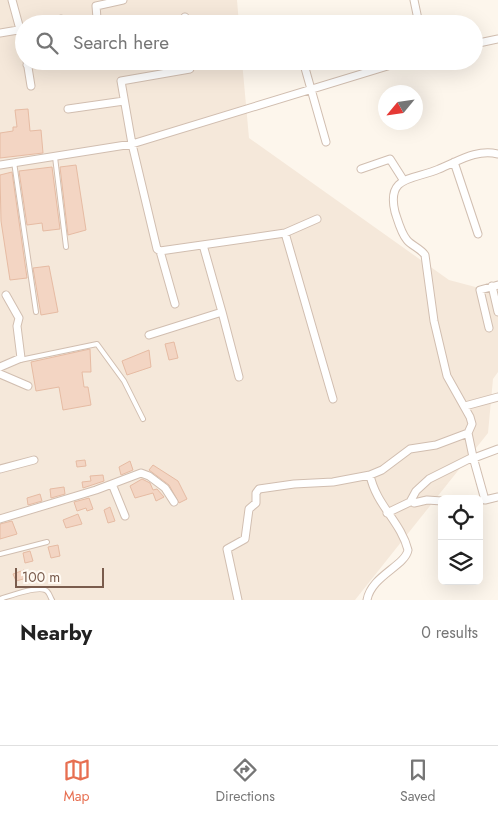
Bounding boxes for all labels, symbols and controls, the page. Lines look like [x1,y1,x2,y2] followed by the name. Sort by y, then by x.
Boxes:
[15,15,483,70] search box
[33,29,61,57] icon: search
[73,29,169,56] text: Search here
[378,85,423,130] north arrow
[438,495,483,585] map controls
[438,495,483,540] button: locate
[438,540,483,585] button: layers
[15,565,104,588] scale bar
[22,567,60,587] text: 100 m
[20,618,92,648] text: Nearby
[421,621,478,644] text: 0 results
[63,756,91,806] tab: Map
[216,756,275,806] tab: Directions
[400,756,435,806] tab: Saved

